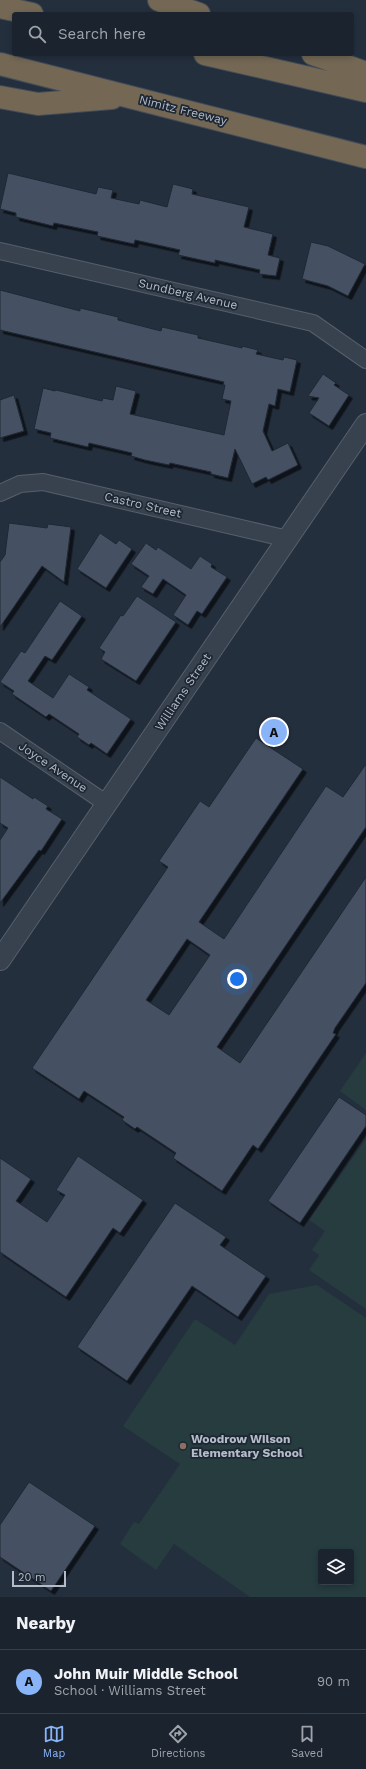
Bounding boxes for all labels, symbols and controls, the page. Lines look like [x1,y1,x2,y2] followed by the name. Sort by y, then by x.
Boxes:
[12,12,354,56] search box
[26,23,48,45] icon: search
[58,25,146,43] text: Search here
[138,92,229,128] street label: Nimitz Freeway
[137,276,239,312] street label: Sundberg Avenue
[103,489,183,521] street label: Castro Street
[152,651,214,733] street label: Williams Street
[261,717,287,747] pin: A
[16,739,90,795] street label: Joyce Avenue
[227,969,247,989] your location
[191,1432,303,1460] place label: Woodrow Wilson Elementary School
[178,1441,188,1451] marker: Woodrow Wilson Elementary School
[318,1549,354,1585] map controls
[318,1549,354,1585] button: layers
[12,1569,66,1588] scale bar
[18,1571,46,1584] text: 20 m
[16,1613,75,1633] text: Nearby
[54,1665,238,1683] text: John Muir Middle School
[25,1674,33,1689] text: A
[317,1674,350,1689] text: 90 m
[54,1683,206,1698] text: School · Williams Street
[43,1723,65,1760] tab: Map
[151,1723,205,1760] tab: Directions
[291,1723,323,1760] tab: Saved

